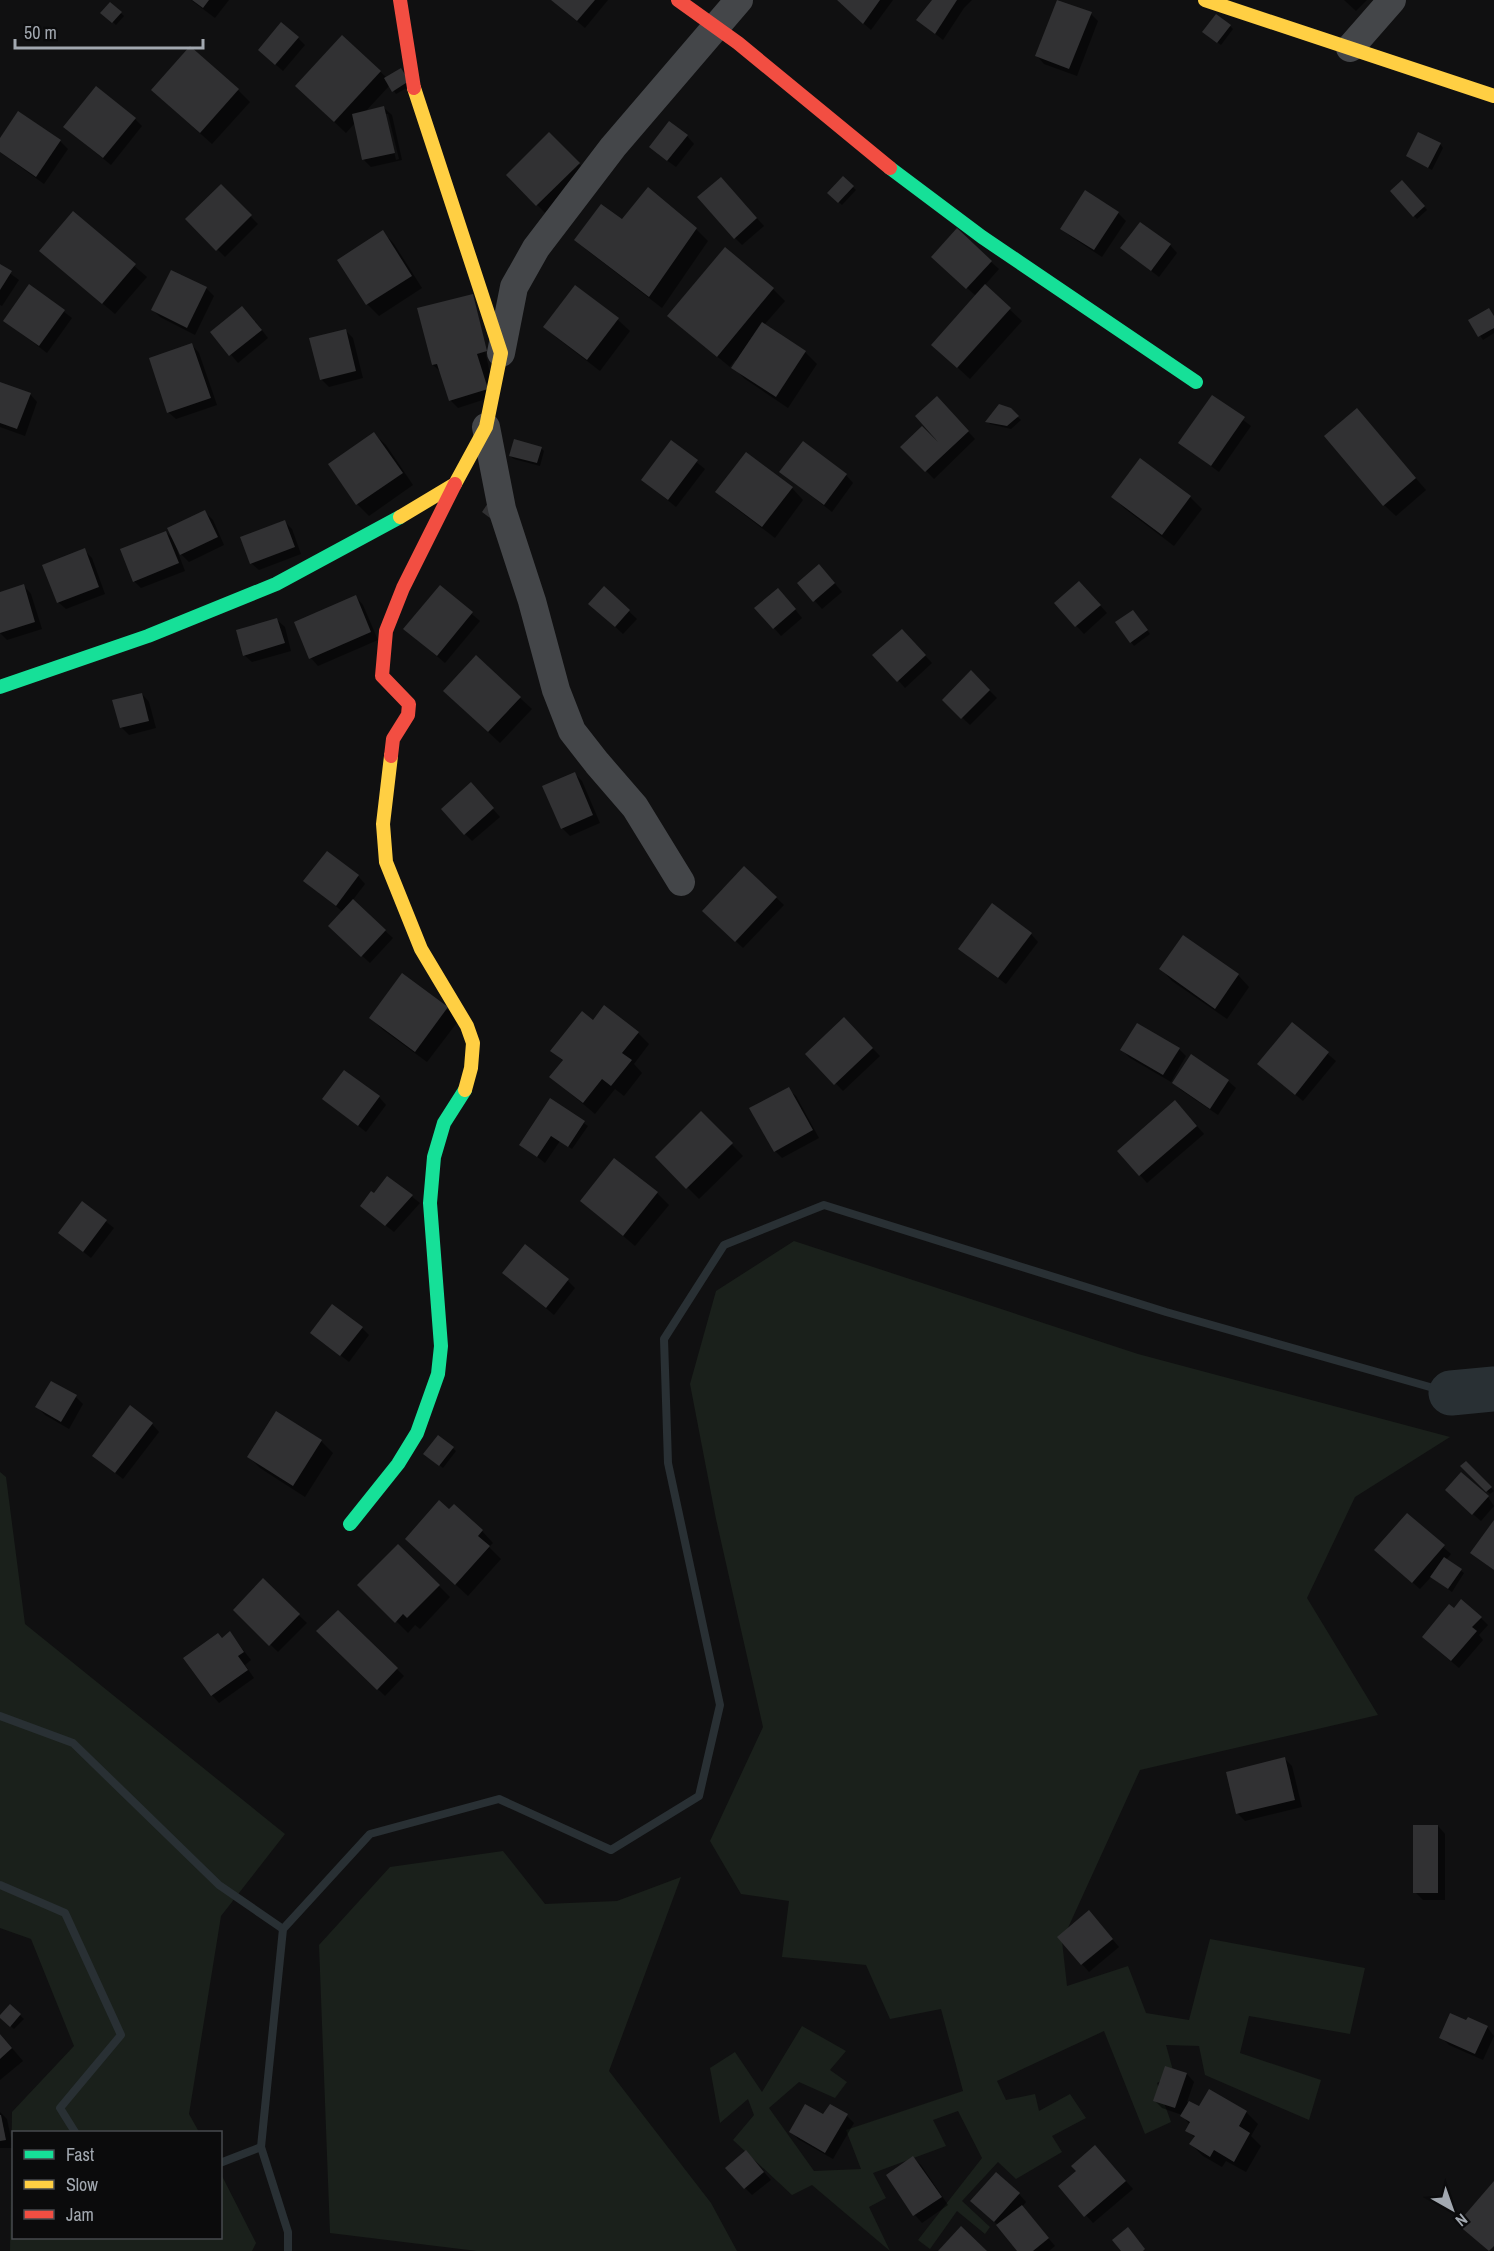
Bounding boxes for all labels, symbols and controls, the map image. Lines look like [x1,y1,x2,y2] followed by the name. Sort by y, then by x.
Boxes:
[15,12,202,50] scale bar
[24,20,57,45] text: 50 m
[12,2131,222,2239] legend
[66,2142,94,2167] text: Fast
[66,2172,98,2197] text: Slow
[1422,2179,1482,2239] north arrow
[66,2202,94,2227] text: Jam
[1451,2209,1472,2232] text: N

